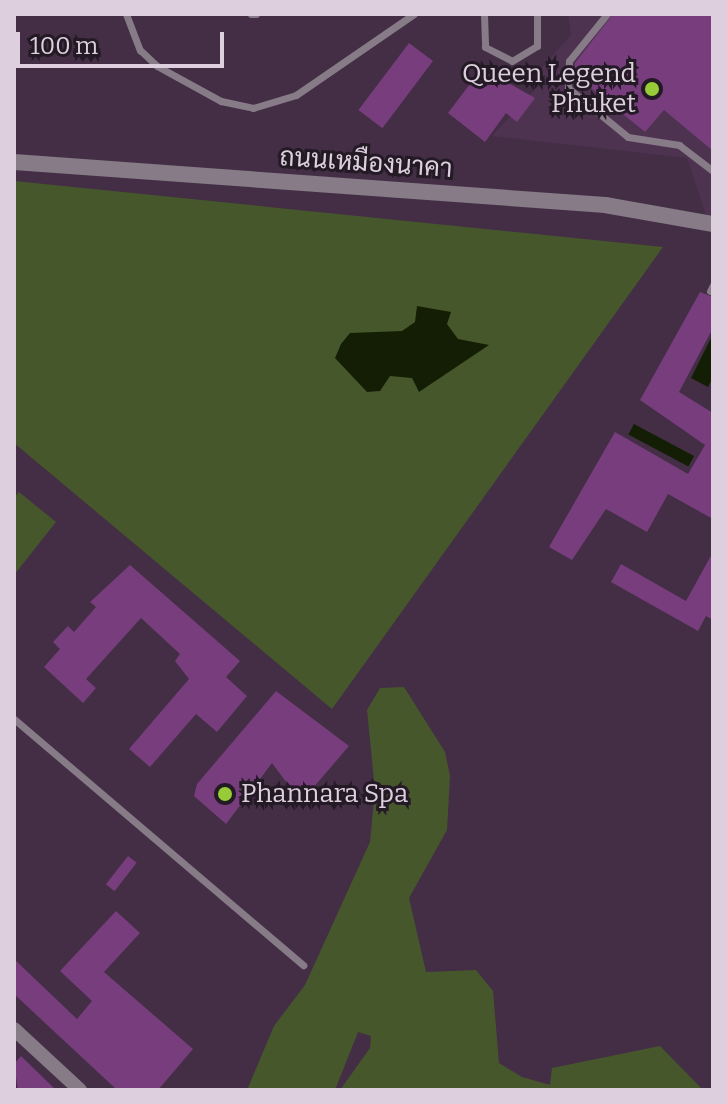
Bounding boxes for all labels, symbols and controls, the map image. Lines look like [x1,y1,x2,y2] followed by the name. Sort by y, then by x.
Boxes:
[20,16,228,66] scale bar
[30,32,98,60] text: 100 m
[462,58,636,120] place label: Queen Legend Phuket
[643,80,661,98] marker: Queen Legend Phuket
[278,141,454,185] street label: ถนนเหมืองนาคา
[241,778,408,810] place label: Phannara Spa
[216,785,234,803] marker: Phannara Spa

